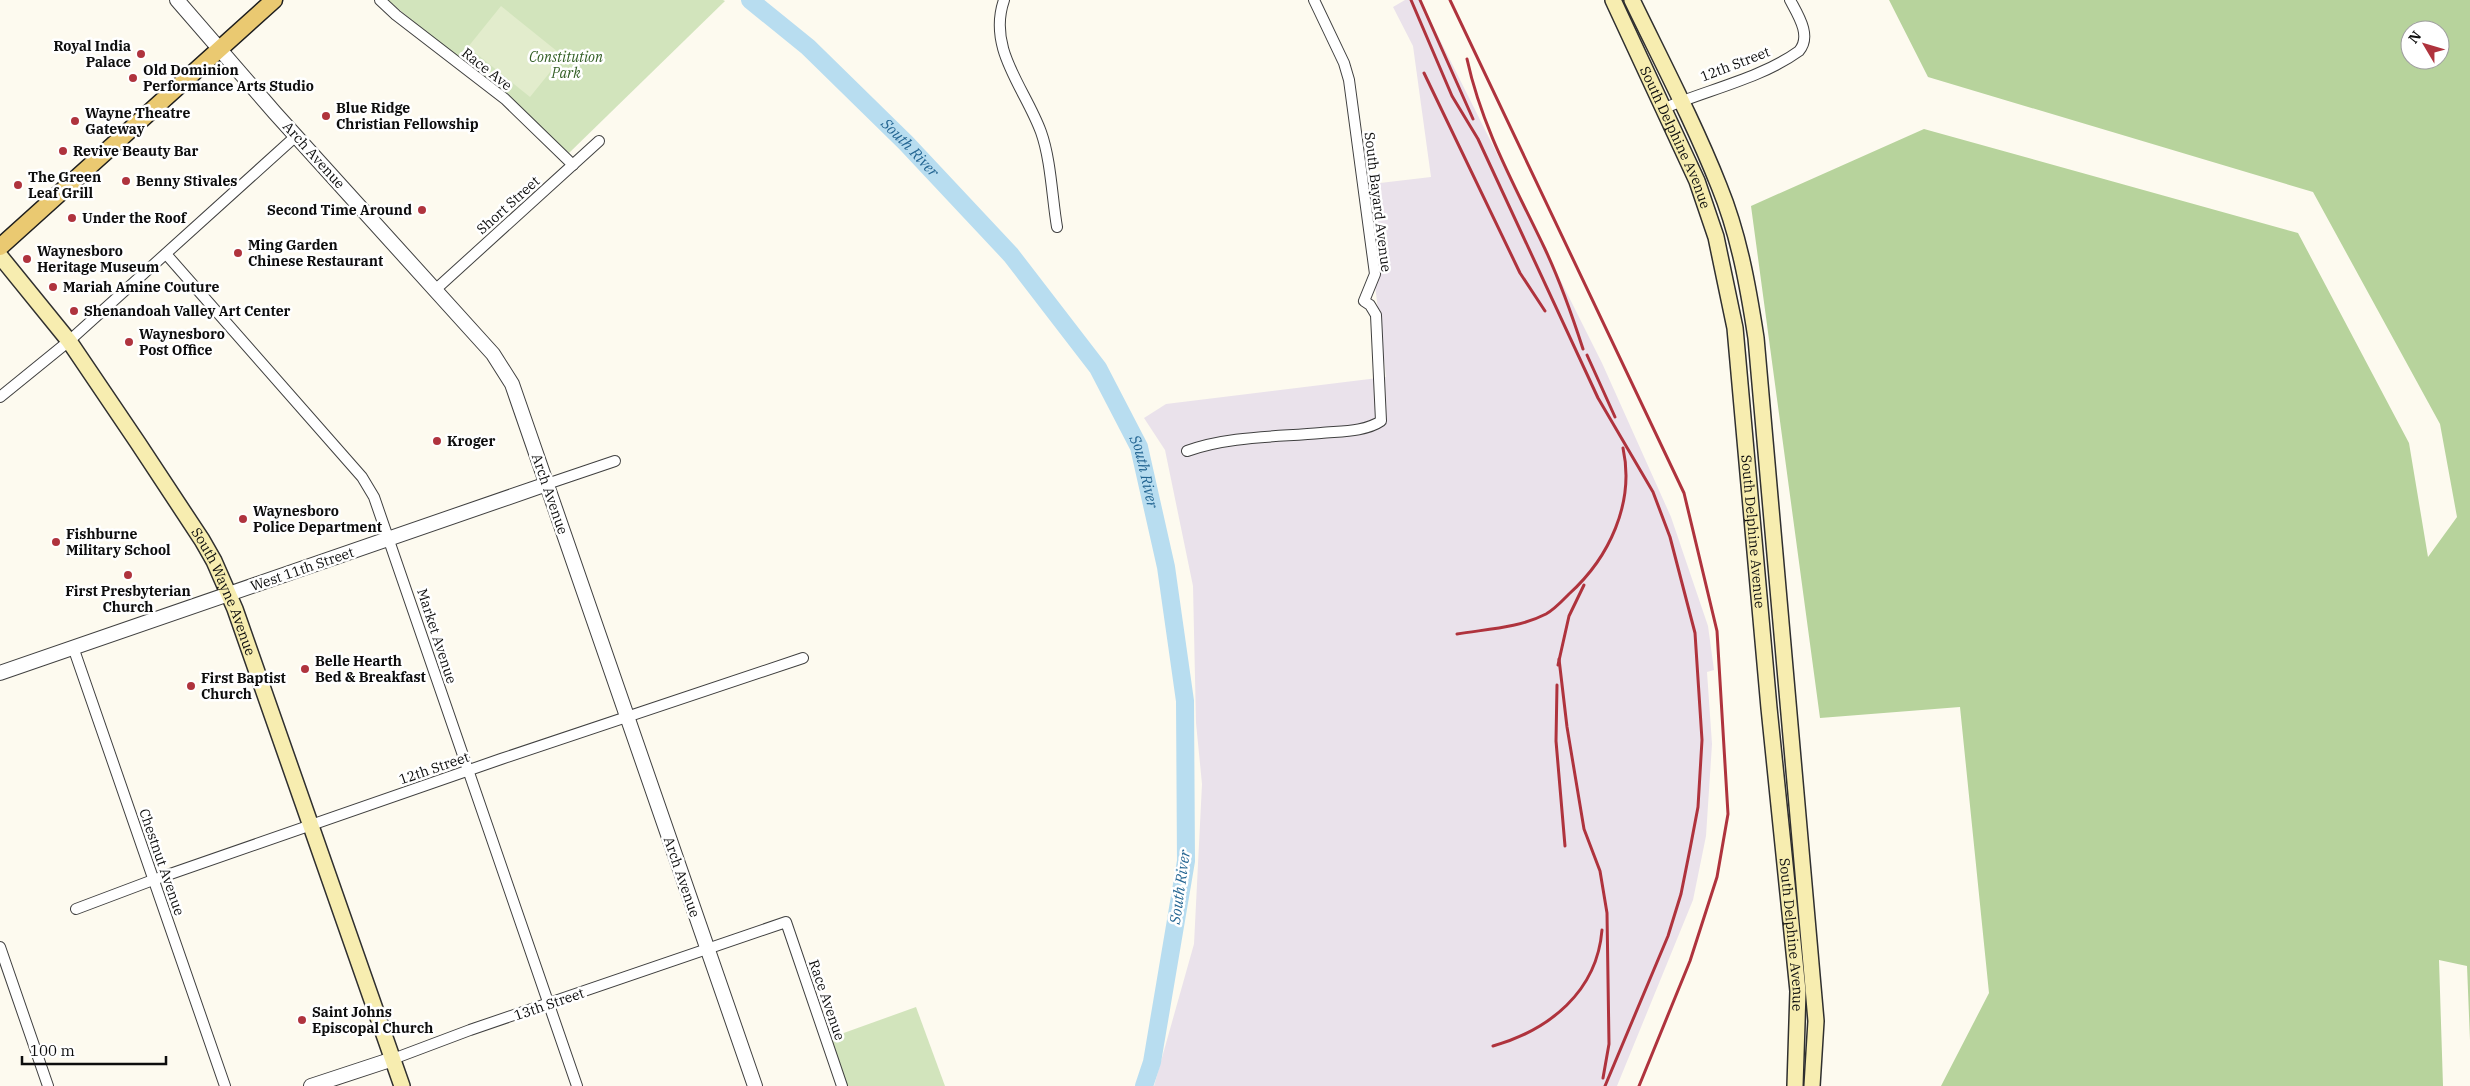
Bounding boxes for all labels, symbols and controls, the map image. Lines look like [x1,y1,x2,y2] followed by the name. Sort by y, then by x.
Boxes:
[2400,20,2450,70] north arrow
[2404,27,2425,47] text: N
[53,37,131,71] place label: Royal India Palace
[1698,42,1772,85] street label: 12th Street
[458,44,516,94] street label: Race Ave
[135,48,147,60] marker: Royal India Palace
[529,48,603,82] park label: Constitution Park
[143,61,314,95] place label: Old Dominion Performance Arts Studio
[1636,63,1715,211] street label: South Delphine Avenue
[127,72,139,84] marker: Old Dominion Performance Arts Studio
[336,99,479,133] place label: Blue Ridge Christian Fellowship
[85,104,190,138] place label: Wayne Theatre Gateway
[320,110,332,122] marker: Blue Ridge Christian Fellowship
[877,113,943,181] water label: South River
[69,115,81,127] marker: Wayne Theatre Gateway
[279,118,349,192] street label: Arch Avenue
[1360,131,1396,273] street label: South Bayard Avenue
[73,142,199,160] place label: Revive Beauty Bar
[57,145,69,157] marker: Revive Beauty Bar
[28,168,101,202] place label: The Green Leaf Grill
[136,172,237,190] place label: Benny Stivales
[473,172,543,238] street label: Short Street
[120,175,132,187] marker: Benny Stivales
[12,179,24,191] marker: The Green Leaf Grill
[267,201,412,219] place label: Second Time Around
[416,204,428,216] marker: Second Time Around
[82,209,188,227] place label: Under the Roof
[66,212,78,224] marker: Under the Roof
[248,236,383,270] place label: Ming Garden Chinese Restaurant
[37,242,160,276] place label: Waynesboro Heritage Museum
[232,247,244,259] marker: Ming Garden Chinese Restaurant
[21,253,33,265] marker: Waynesboro Heritage Museum
[63,278,220,296] place label: Mariah Amine Couture
[47,281,59,293] marker: Mariah Amine Couture
[84,302,291,320] place label: Shenandoah Valley Art Center
[68,305,80,317] marker: Shenandoah Valley Art Center
[139,325,225,359] place label: Waynesboro Post Office
[123,336,135,348] marker: Waynesboro Post Office
[1125,431,1163,510] water label: South River
[447,432,495,450] place label: Kroger
[431,435,443,447] marker: Kroger
[528,451,572,537] street label: Arch Avenue
[1737,454,1769,609] street label: South Delphine Avenue
[253,502,382,536] place label: Waynesboro Police Department
[237,513,249,525] marker: Waynesboro Police Department
[187,524,260,658] street label: South Wayne Avenue
[66,525,171,559] place label: Fishburne Military School
[50,536,62,548] marker: Fishburne Military School
[248,543,356,595] street label: West 11th Street
[122,569,134,581] marker: First Presbyterian Church
[65,582,191,616] place label: First Presbyterian Church
[413,586,461,686] street label: Market Avenue
[315,652,426,686] place label: Belle Hearth Bed & Breakfast
[299,663,311,675] marker: Belle Hearth Bed & Breakfast
[201,669,286,703] place label: First Baptist Church
[185,680,197,692] marker: First Baptist Church
[397,748,472,788] street label: 12th Street
[135,806,189,918] street label: Chestnut Avenue
[660,834,704,920] street label: Arch Avenue
[1165,848,1194,926] water label: South River
[1775,857,1807,1012] street label: South Delphine Avenue
[805,957,849,1043] street label: Race Avenue
[512,984,587,1024] street label: 13th Street
[312,1003,433,1037] place label: Saint Johns Episcopal Church
[296,1014,308,1026] marker: Saint Johns Episcopal Church
[22,1034,166,1066] scale bar
[30,1041,75,1060] text: 100 m

